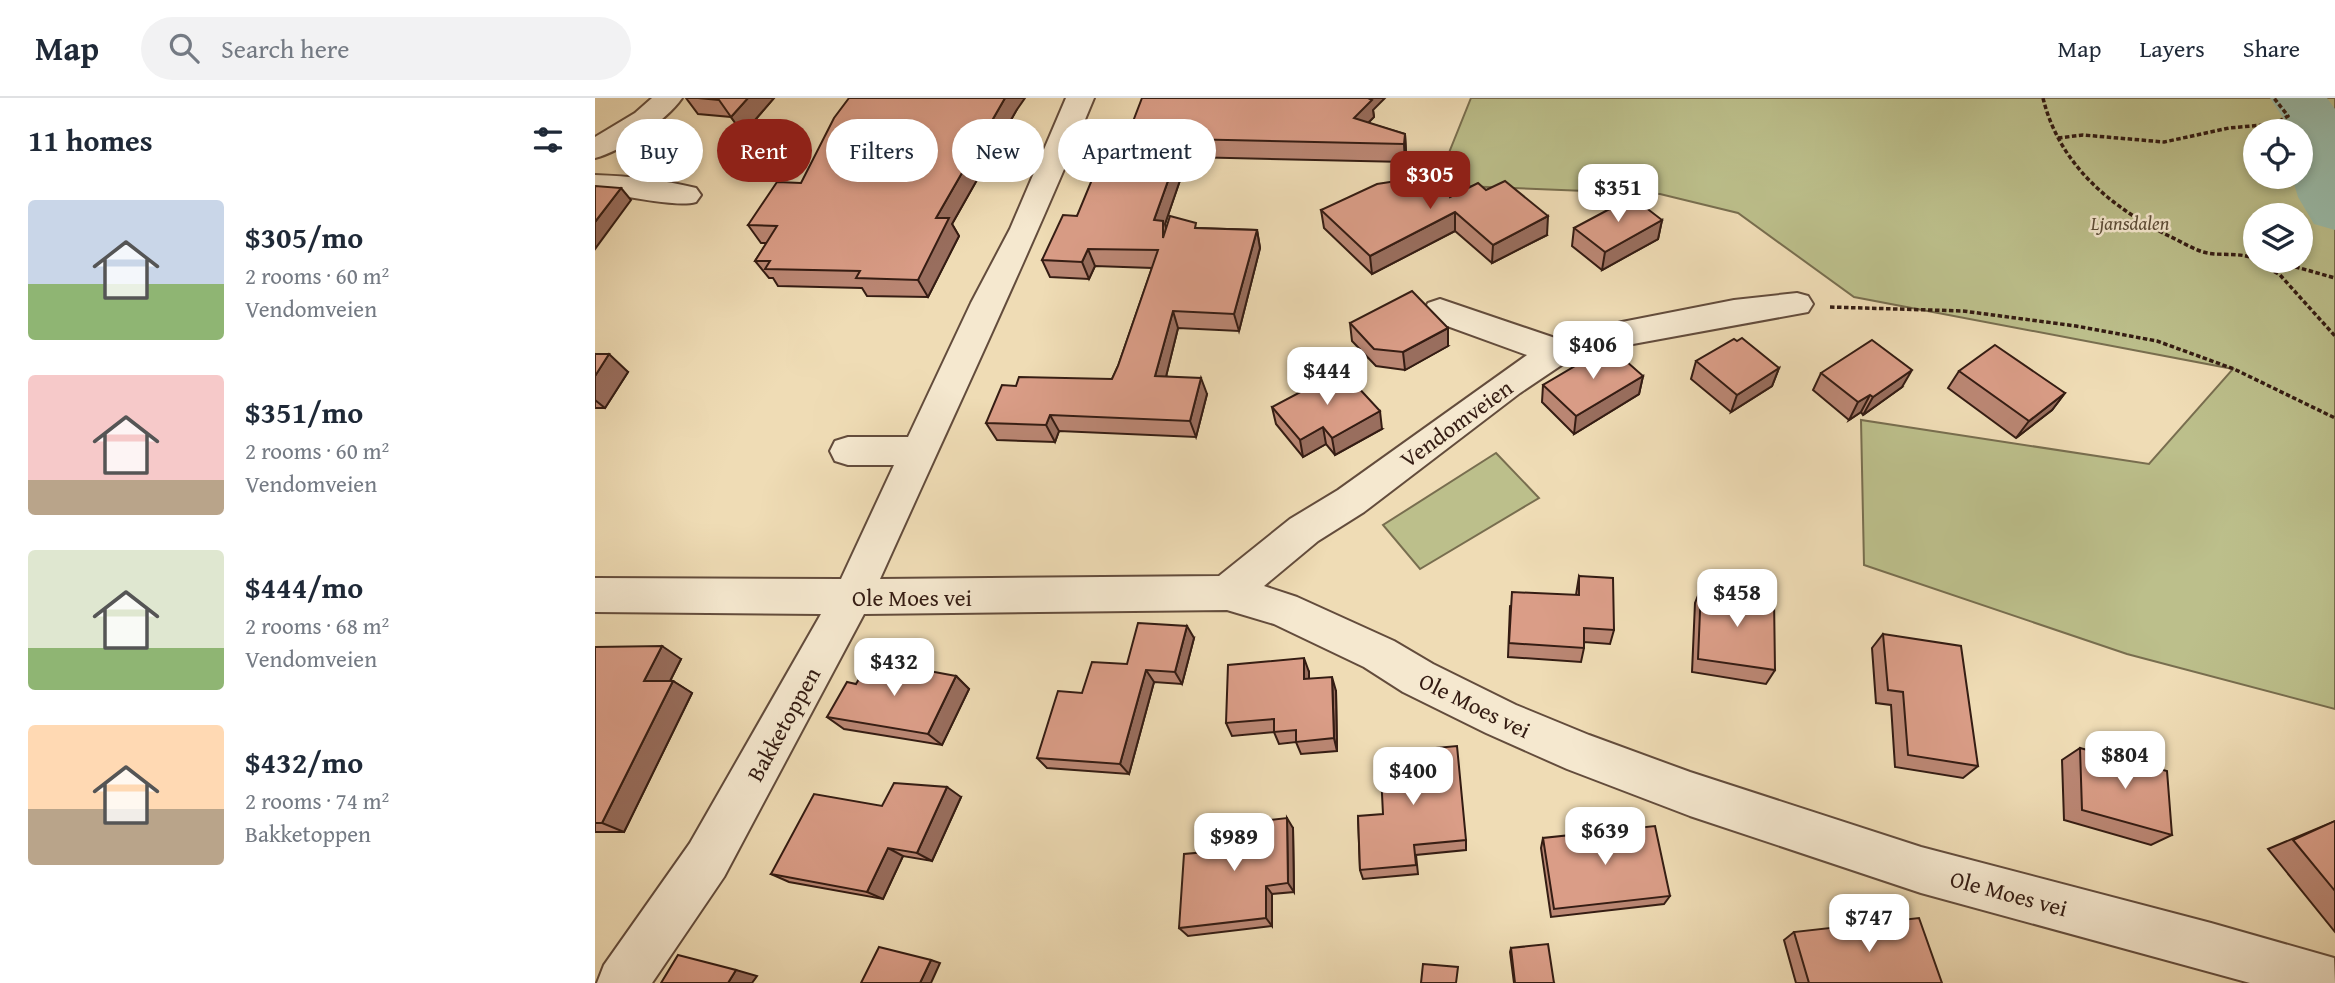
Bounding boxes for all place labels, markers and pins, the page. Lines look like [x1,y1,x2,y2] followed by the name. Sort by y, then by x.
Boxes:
[1389,152,1471,211] pin: $305
[1577,164,1659,224] pin: $351
[1552,322,1634,381] pin: $406
[1286,348,1368,407] pin: $444
[1696,570,1778,629] pin: $458
[853,638,935,698] pin: $432
[2084,732,2166,791] pin: $804
[1372,748,1454,807] pin: $400
[1564,808,1646,867] pin: $639
[1193,814,1275,873] pin: $989
[1828,894,1910,954] pin: $747

